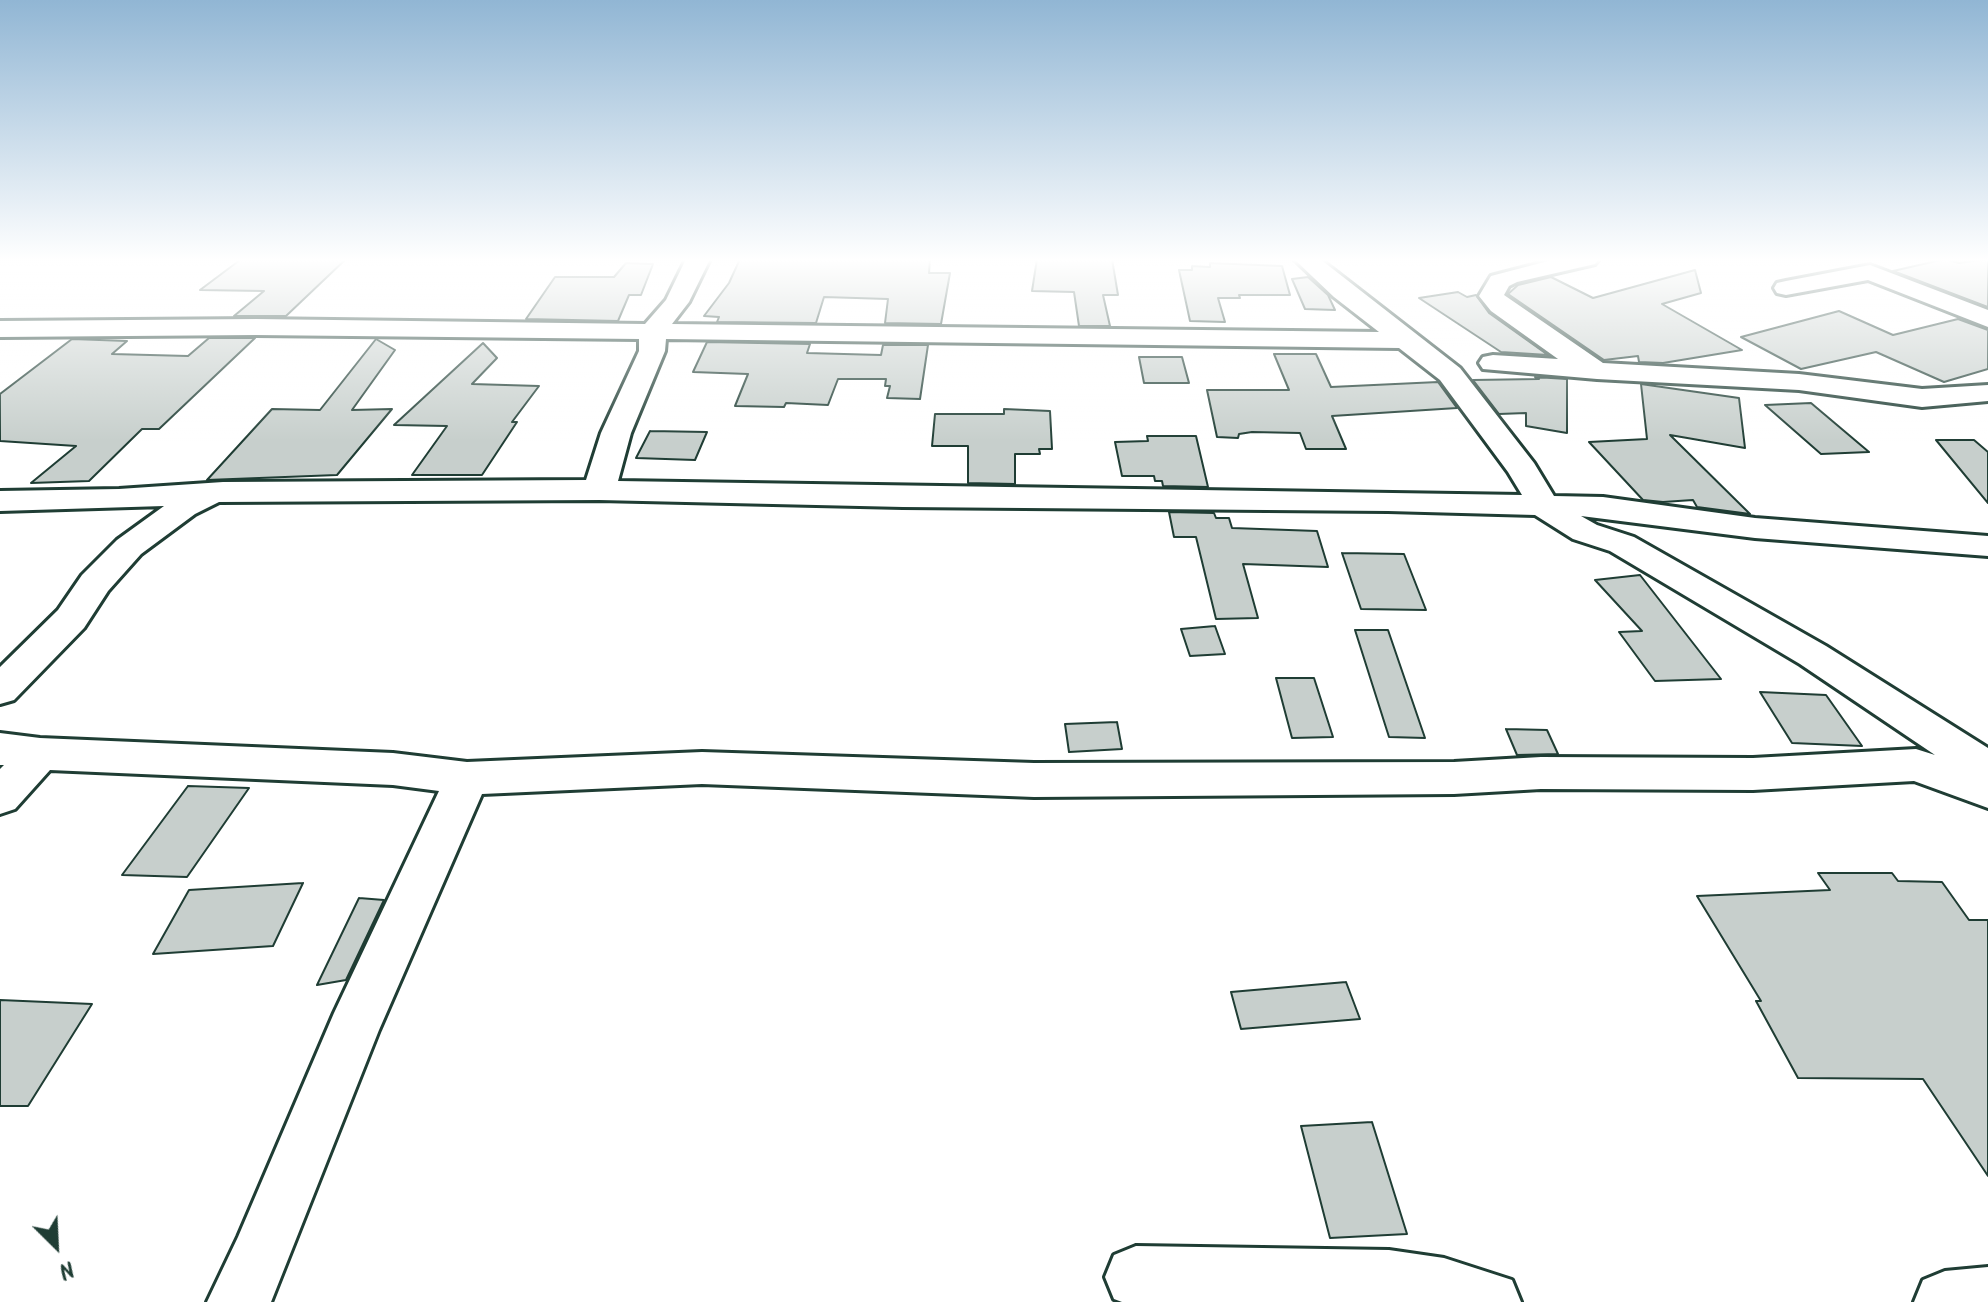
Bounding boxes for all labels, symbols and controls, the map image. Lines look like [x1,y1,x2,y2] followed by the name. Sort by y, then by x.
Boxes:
[16,1206,96,1286] north arrow
[53,1250,79,1287] text: N

